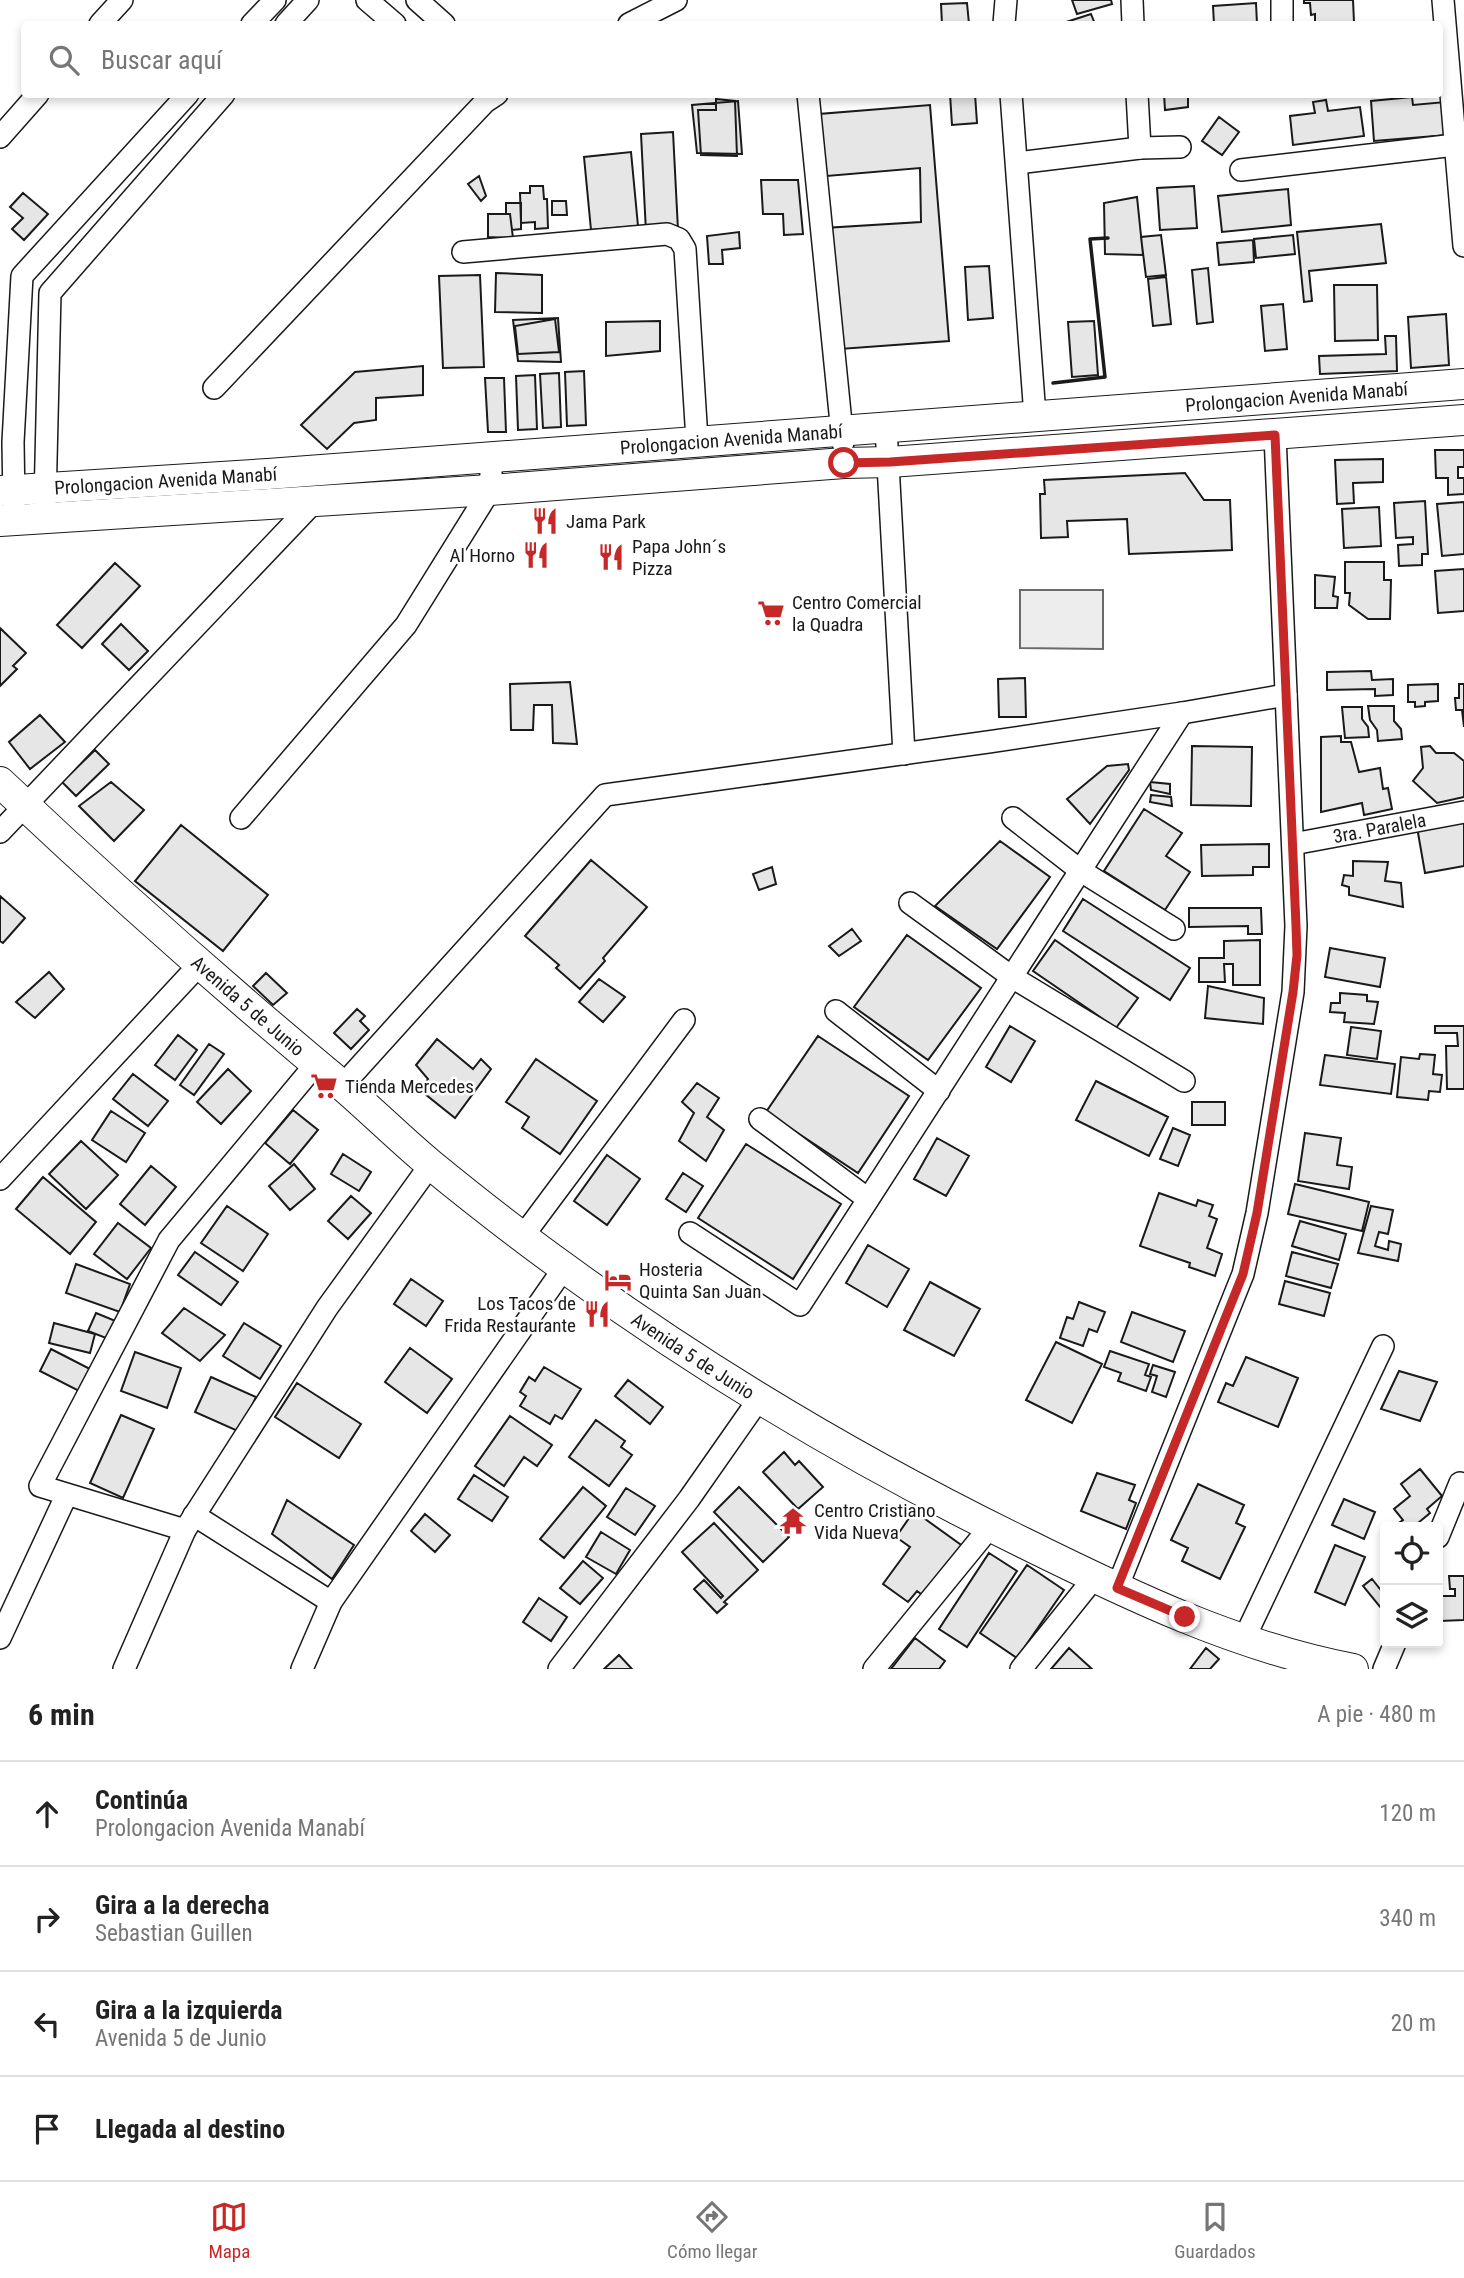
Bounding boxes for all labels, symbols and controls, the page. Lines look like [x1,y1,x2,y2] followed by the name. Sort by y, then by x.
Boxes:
[21,21,1443,98] search box
[45,41,83,79] icon: search
[101,45,222,75] text: Buscar aquí
[1184,377,1410,417] street label: Prolongacion Avenida Manabí
[619,420,845,459] street label: Prolongacion Avenida Manabí
[828,447,859,478] route start
[54,462,279,500] street label: Prolongacion Avenida Manabí
[530,506,560,536] restaurant icon: Jama Park
[566,510,646,533] place label: Jama Park
[632,535,726,580] place label: Papa John´s Pizza
[521,540,551,570] restaurant icon: Al Horno
[596,542,626,572] restaurant icon: Papa John´s Pizza
[449,544,515,567] place label: Al Horno
[792,591,922,636] place label: Centro Comercial la Quadra
[756,598,786,628] supermarket icon: Centro Comercial la Quadra
[1331,808,1428,848] street label: 3ra. Paralela
[186,951,309,1061] street label: Avenida 5 de Junio
[309,1071,339,1101] supermarket icon: Tienda Mercedes
[345,1075,474,1098] place label: Tienda Mercedes
[639,1258,761,1303] place label: Hosteria Quinta San Juan
[603,1265,633,1295] hotel icon: Hosteria Quinta San Juan
[444,1292,576,1337] place label: Los Tacos de Frida Restaurante
[582,1299,612,1329] restaurant icon: Los Tacos de Frida Restaurante
[627,1308,759,1404] street label: Avenida 5 de Junio
[814,1499,935,1544] place label: Centro Cristiano Vida Nueva
[778,1506,808,1536] temple icon: Centro Cristiano Vida Nueva
[1380,1522,1443,1648] map controls
[1380,1522,1443,1585] button: locate
[1380,1585,1443,1648] button: layers
[1169,1601,1200,1632] route end
[28,1697,95,1732] text: 6 min
[1317,1701,1436,1728] text: A pie · 480 m
[95,1785,188,1815] text: Continúa
[28,1795,66,1833] icon: ahead
[1379,1800,1436,1827] text: 120 m
[95,1815,365,1842] text: Prolongacion Avenida Manabí
[95,1890,269,1920] text: Gira a la derecha
[28,1900,66,1938] icon: right
[1379,1905,1436,1932] text: 340 m
[95,1920,253,1947] text: Sebastian Guillen
[95,1995,283,2025] text: Gira a la izquierda
[28,2005,66,2043] icon: left
[1391,2010,1436,2037] text: 20 m
[95,2025,267,2052] text: Avenida 5 de Junio
[28,2110,66,2148] icon: arrive
[95,2114,285,2144] text: Llegada al destino
[208,2198,250,2263] tab: Mapa
[667,2198,758,2263] tab: Cómo llegar
[1174,2198,1256,2263] tab: Guardados

